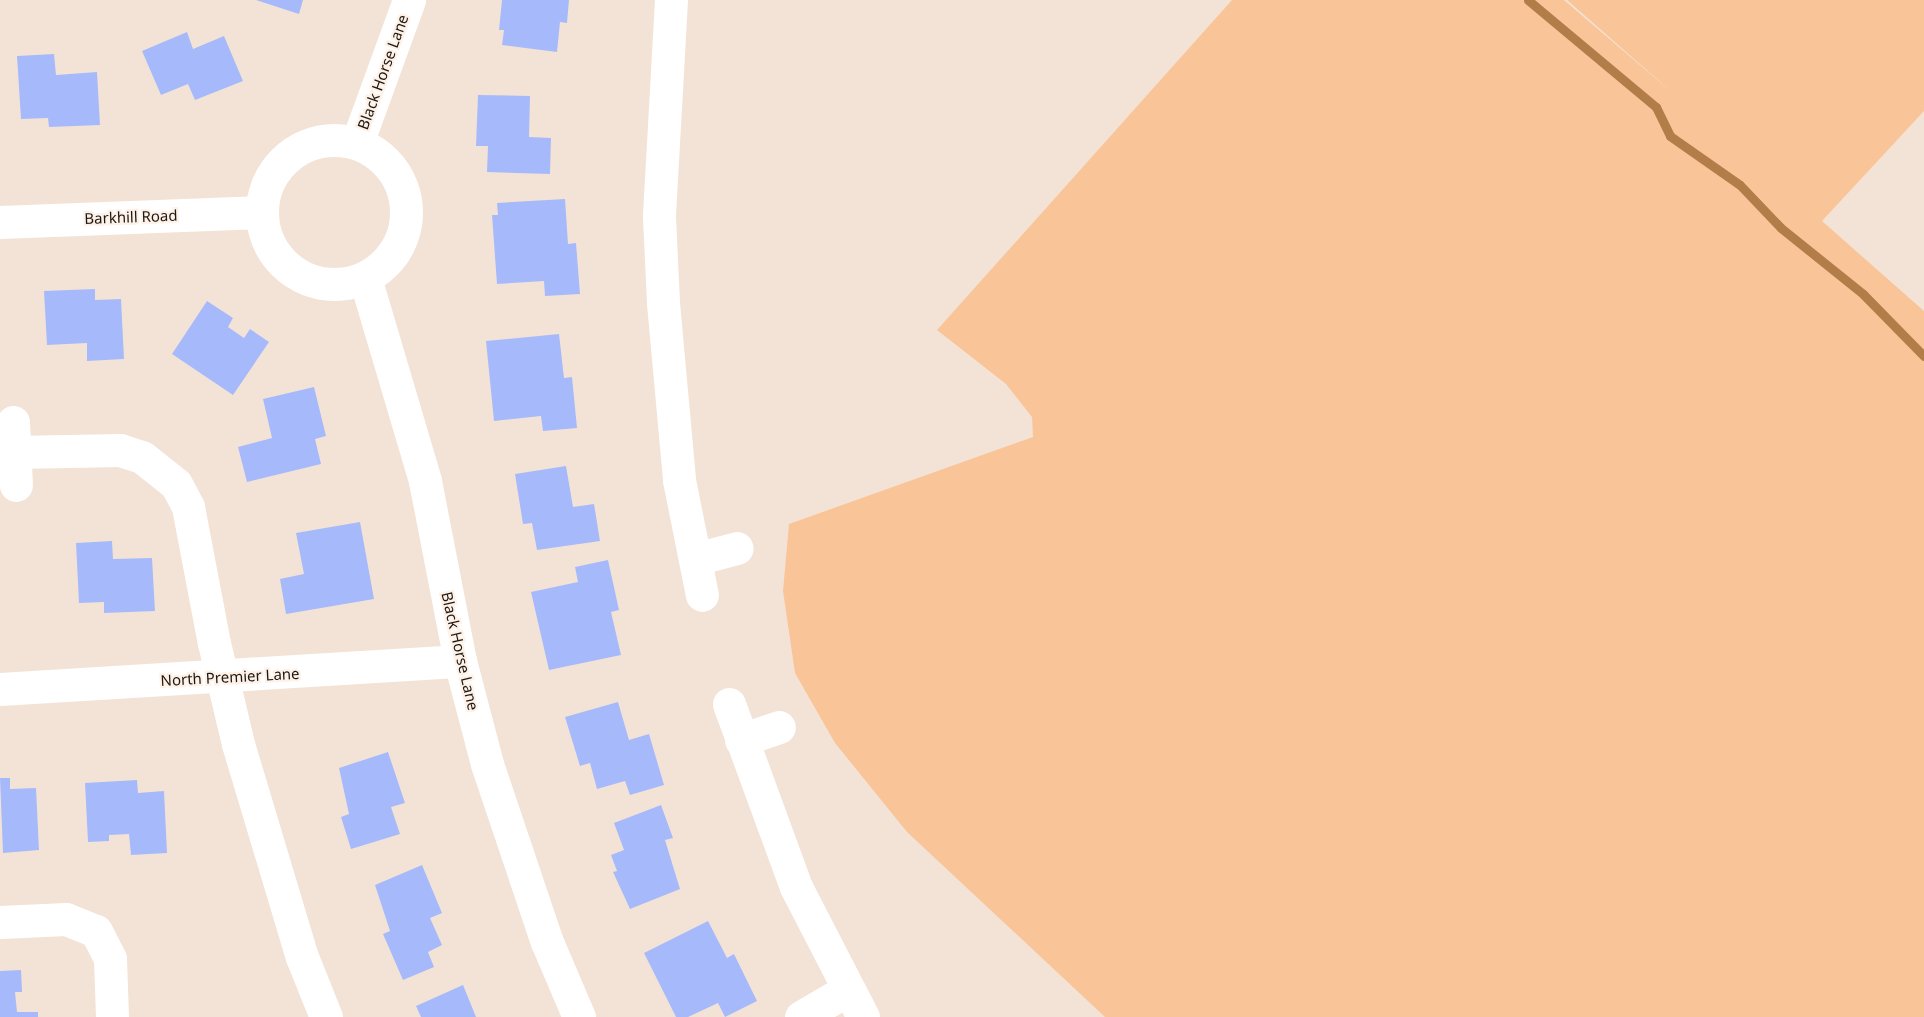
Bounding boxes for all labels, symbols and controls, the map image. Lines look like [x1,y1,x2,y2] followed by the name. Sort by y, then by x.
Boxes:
[354,12,412,132] street label: Black Horse Lane
[84,206,178,228] street label: Barkhill Road
[438,590,482,712] street label: Black Horse Lane
[160,664,300,690] street label: North Premier Lane

